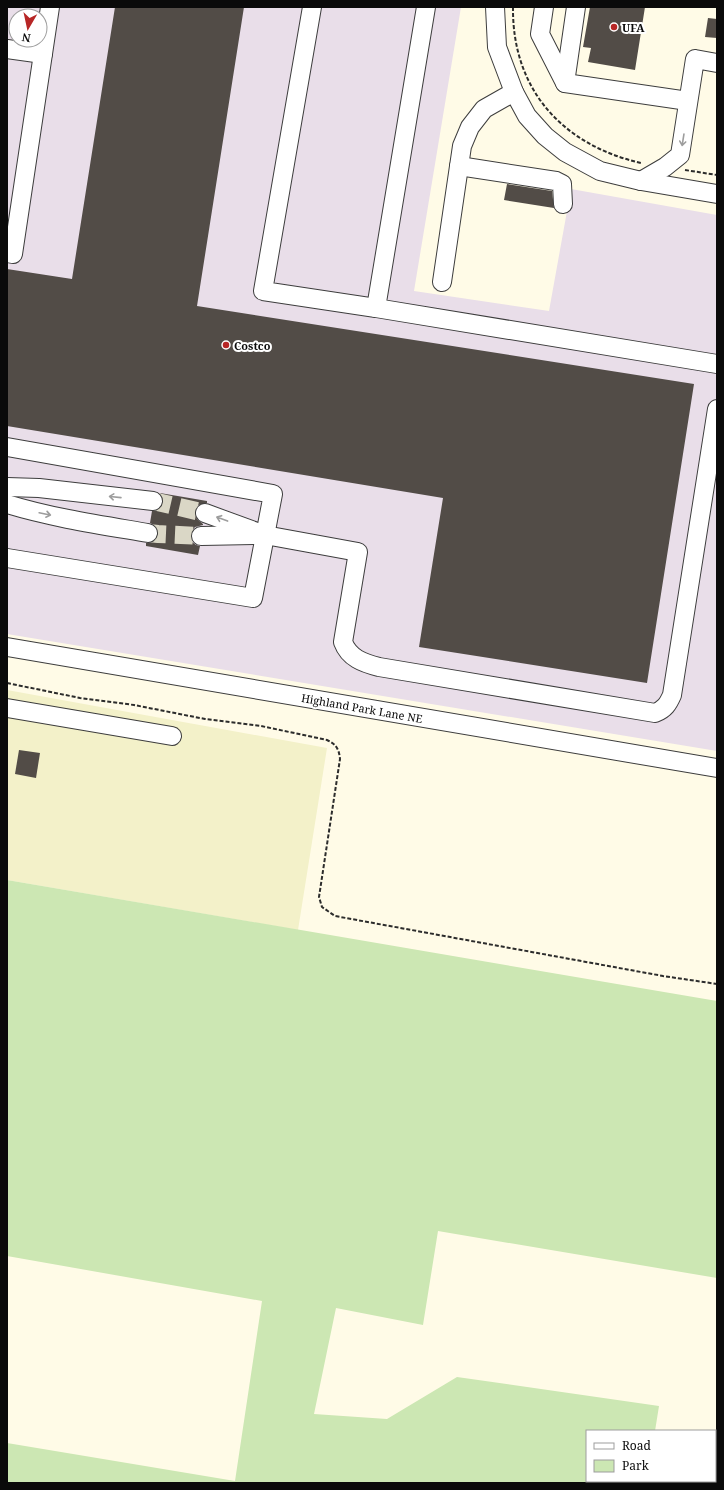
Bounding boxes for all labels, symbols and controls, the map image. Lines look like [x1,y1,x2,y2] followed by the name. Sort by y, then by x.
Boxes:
[8,8,48,48] north arrow
[622,20,645,35] place label: UFA
[609,22,619,32] marker: UFA
[21,30,32,46] text: N
[678,133,686,146] one-way arrow
[234,338,271,353] place label: Costco
[221,340,231,350] marker: Costco
[109,493,122,501] one-way arrow
[38,510,51,518] one-way arrow
[216,515,228,523] one-way arrow
[300,690,424,726] street label: Highland Park Lane NE
[586,1430,716,1482] legend
[622,1437,652,1454] text: Road
[622,1457,650,1474] text: Park

